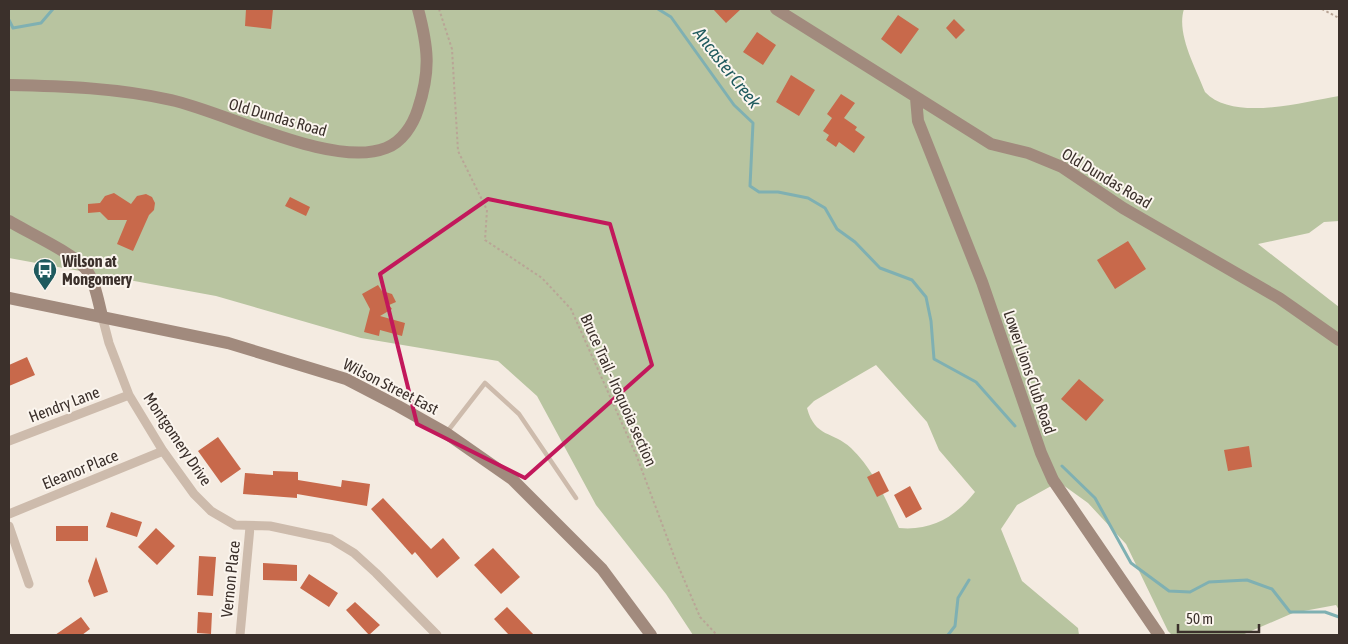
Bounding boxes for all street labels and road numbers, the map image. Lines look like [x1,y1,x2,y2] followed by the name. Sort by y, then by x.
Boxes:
[227,94,329,140] street label: Old Dundas Road
[1059,144,1155,212] street label: Old Dundas Road
[1000,308,1060,436] street label: Lower Lions Club Road
[576,311,661,469] street label: Bruce Trail - Iroquoia section
[340,354,442,418] street label: Wilson Street East
[26,382,102,427] street label: Hendry Lane
[140,389,216,489] street label: Montgomery Drive
[39,446,121,492] street label: Eleanor Place
[217,540,243,618] street label: Vernon Place

